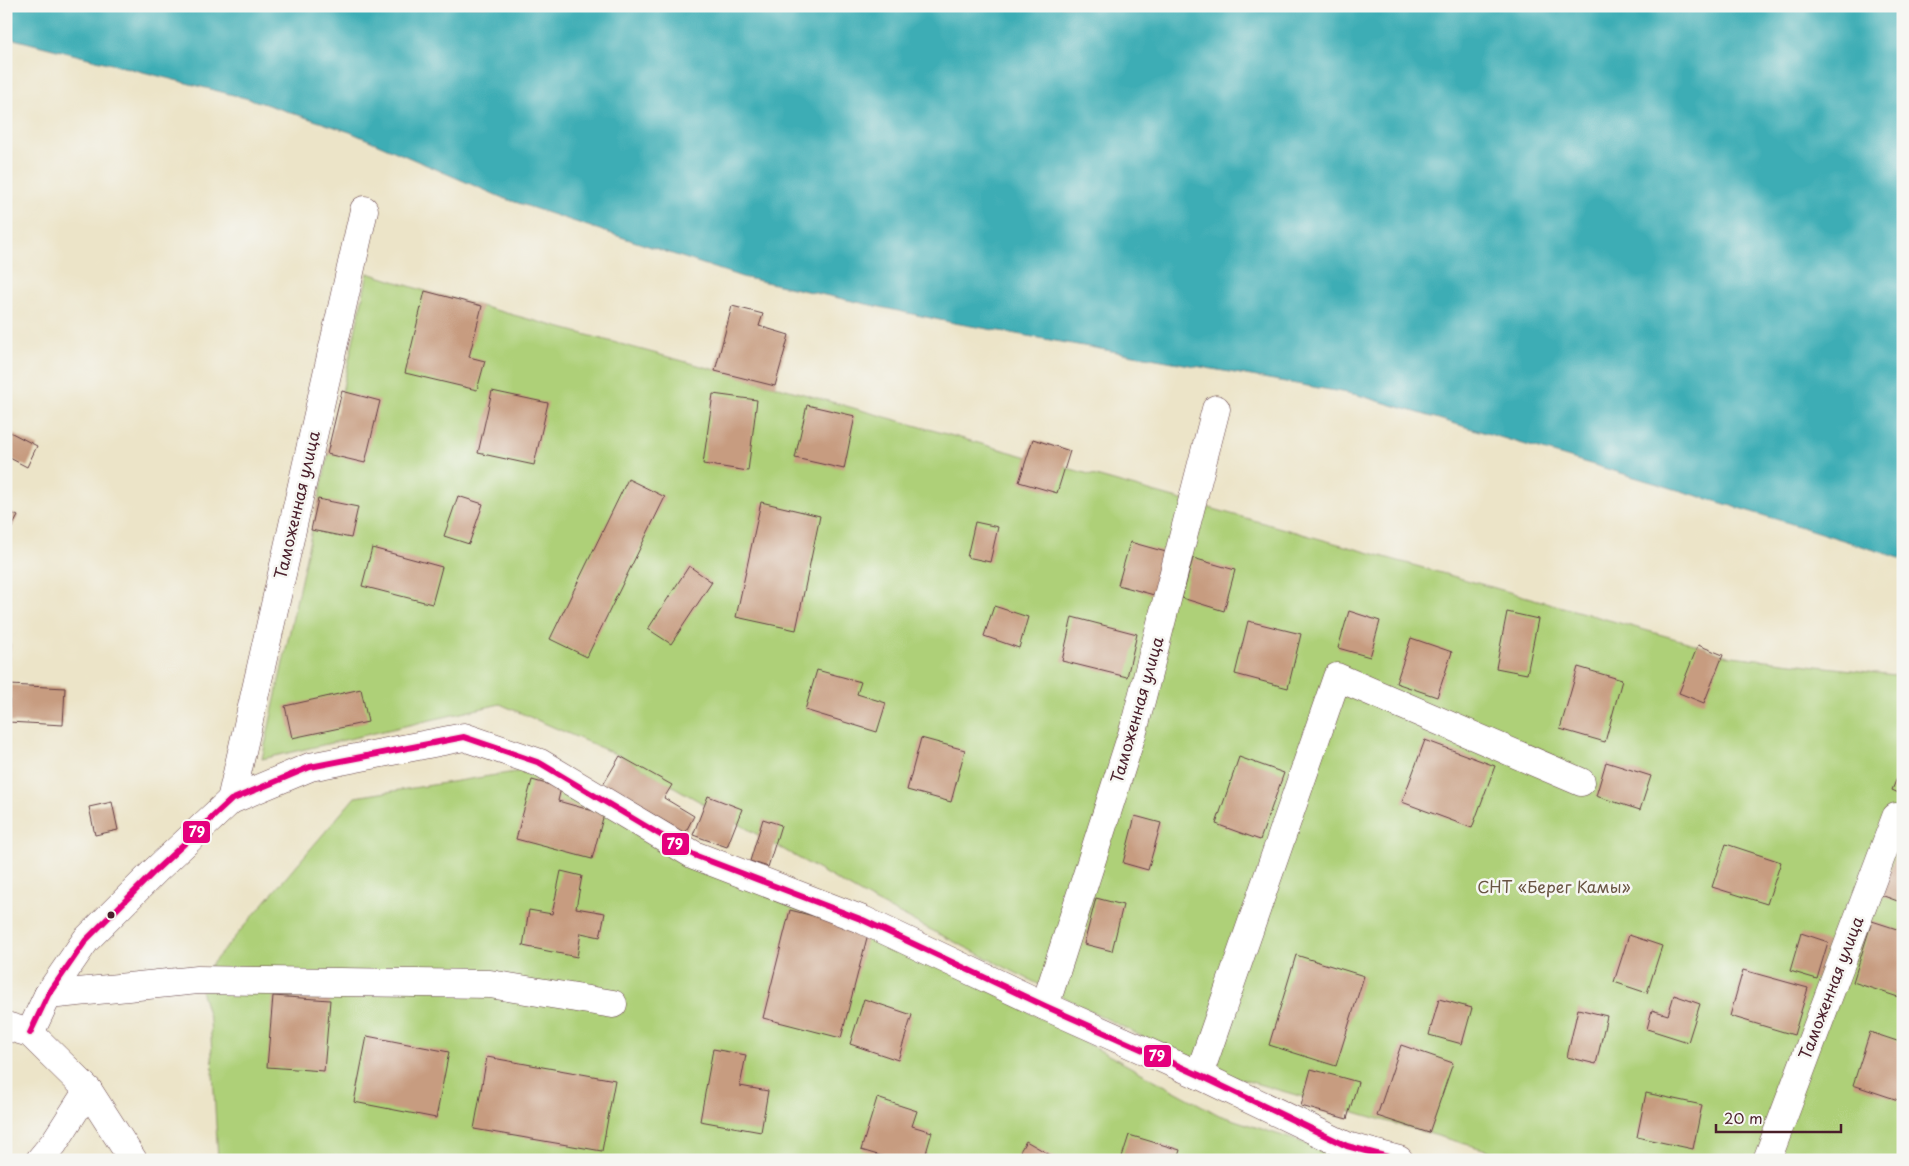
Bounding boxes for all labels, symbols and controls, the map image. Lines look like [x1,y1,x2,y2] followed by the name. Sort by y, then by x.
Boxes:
[267,428,325,581] street label: Таможенная улица
[1104,634,1168,786] street label: Таможенная улица
[182,820,211,844] line badge: 79
[189,821,205,842] text: 79
[661,832,690,856] line badge: 79
[667,833,683,854] text: 79
[1477,874,1631,898] park label: СНТ «Берег Камы»
[106,910,116,920] unlabelled marker
[1792,913,1868,1063] street label: Таможенная улица
[1143,1044,1172,1068] line badge: 79
[1149,1045,1165,1066] text: 79
[1716,1101,1842,1133] scale bar
[1724,1106,1763,1129] text: 20 m

